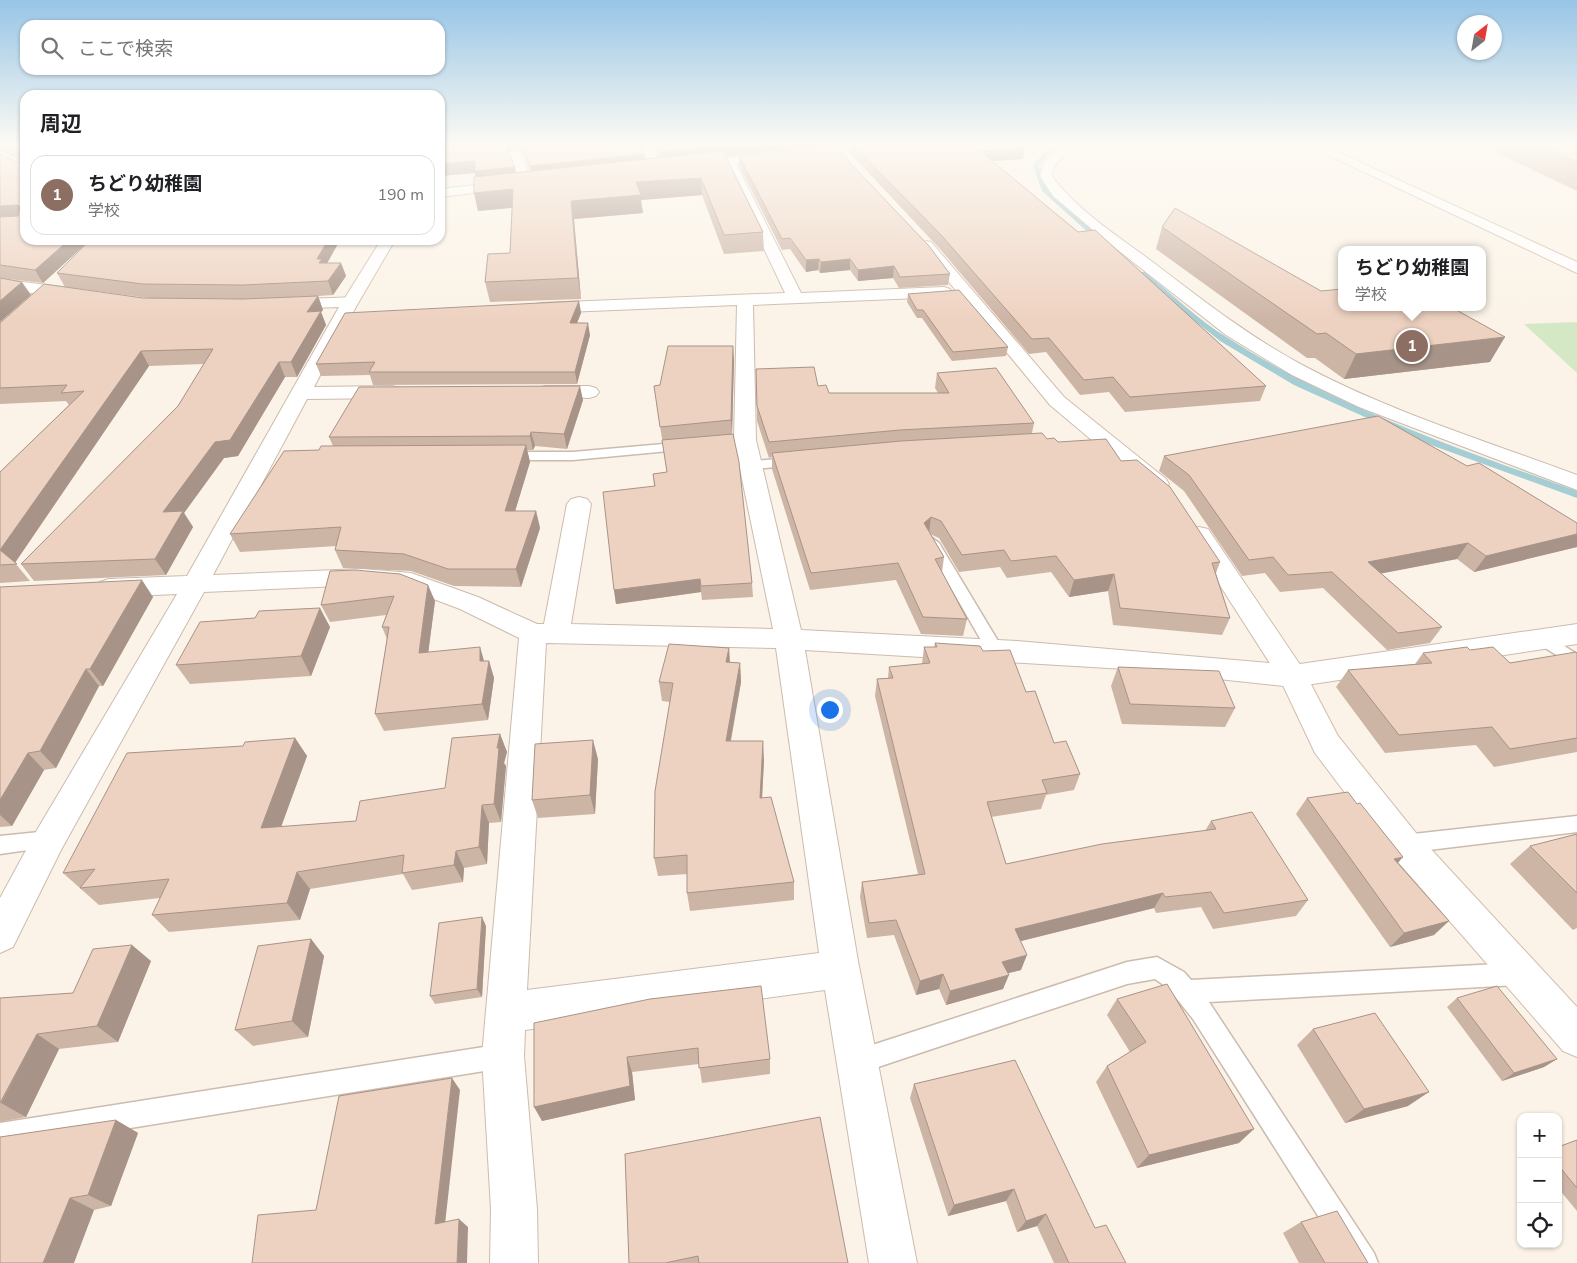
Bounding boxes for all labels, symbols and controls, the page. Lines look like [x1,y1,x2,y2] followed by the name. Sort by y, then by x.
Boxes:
[1457,15,1502,60] north arrow
[20,20,445,75] search box
[38,34,66,62] icon: search
[78,36,173,62] text: ここで検索
[40,110,82,138] text: 周辺
[88,171,202,197] text: ちどり幼稚園
[52,184,62,206] text: 1
[377,184,424,206] text: 190 m
[88,200,120,222] text: 学校
[1338,246,1486,311] popup
[1355,255,1469,281] text: ちどり幼稚園
[1355,284,1387,306] text: 学校
[1396,327,1428,365] pin: 1
[817,697,843,723] your location
[1517,1113,1562,1248] map controls
[1517,1113,1562,1158] button: +
[1517,1158,1562,1203] button: −
[1517,1203,1562,1248] button: locate

